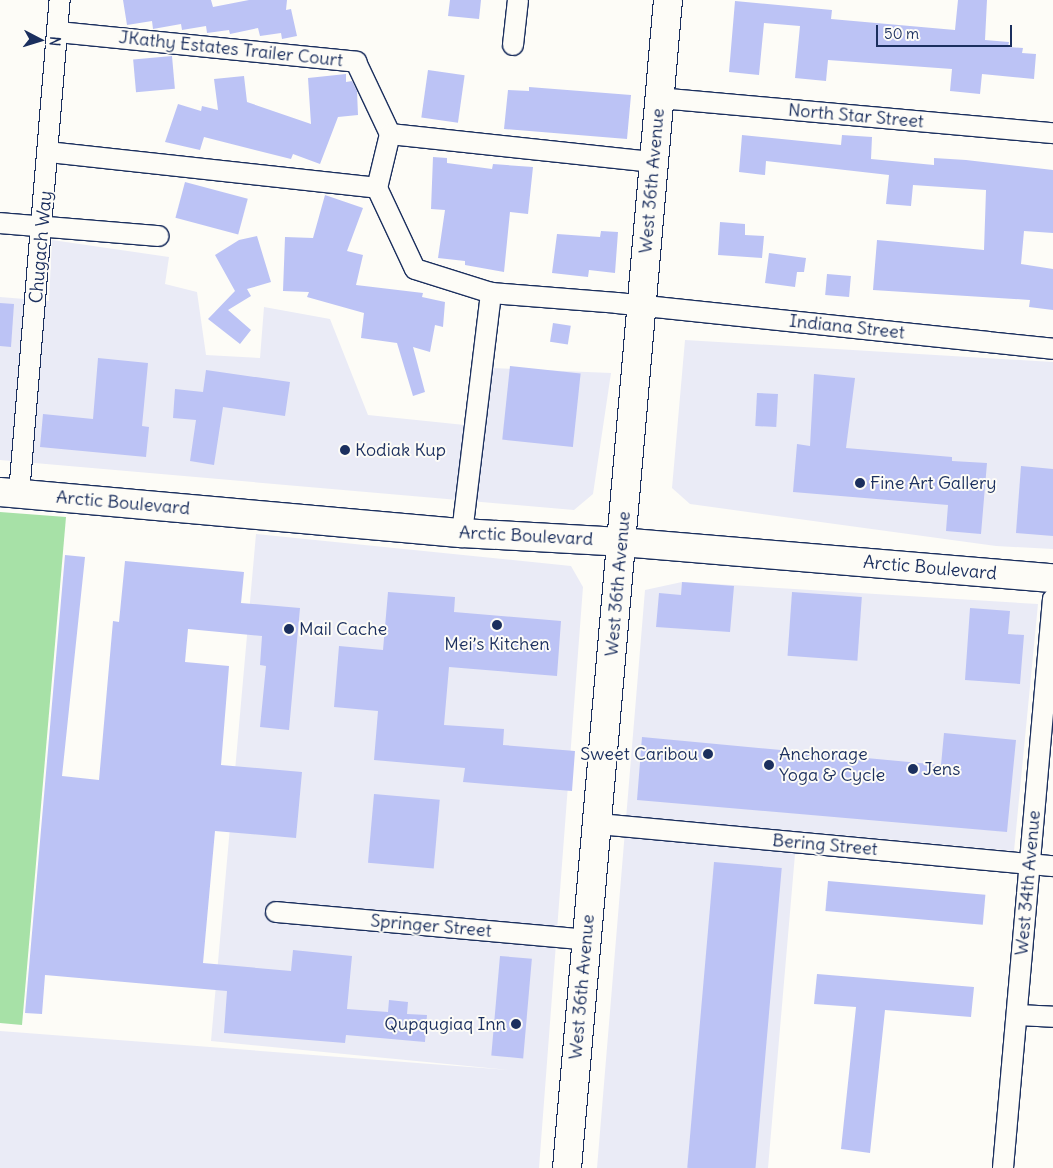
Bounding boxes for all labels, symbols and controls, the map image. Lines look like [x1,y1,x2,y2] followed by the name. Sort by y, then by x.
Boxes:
[15,15,65,65] north arrow
[878,15,1014,47] scale bar
[884,24,919,43] text: 50 m
[118,26,344,72] street label: JKathy Estates Trailer Court
[46,36,64,47] text: N
[787,99,925,133] street label: North Star Street
[635,108,669,254] street label: West 36th Avenue
[25,190,57,304] street label: Chugach Way
[788,310,906,344] street label: Indiana Street
[355,439,446,461] place label: Kodiak Kup
[339,444,351,456] marker: Kodiak Kup
[870,472,996,494] place label: Fine Art Gallery
[854,477,866,489] marker: Fine Art Gallery
[55,486,191,520] street label: Arctic Boulevard
[601,511,635,657] street label: West 36th Avenue
[458,522,594,550] street label: Arctic Boulevard
[862,551,998,585] street label: Arctic Boulevard
[299,618,387,640] place label: Mail Cache
[491,619,503,631] marker: Mei’s Kitchen
[283,623,295,635] marker: Mail Cache
[444,633,550,655] place label: Mei’s Kitchen
[580,743,698,765] place label: Sweet Caribou
[779,744,885,786] place label: Anchorage Yoga & Cycle
[702,748,714,760] marker: Sweet Caribou
[923,758,960,780] place label: Jens
[763,759,775,771] marker: Anchorage Yoga & Cycle
[907,763,919,775] marker: Jens
[1011,810,1045,956] street label: West 34th Avenue
[771,830,879,860] street label: Bering Street
[370,910,492,942] street label: Springer Street
[565,914,599,1060] street label: West 36th Avenue
[384,1013,506,1035] place label: Qupqugiaq Inn
[510,1018,522,1030] marker: Qupqugiaq Inn

